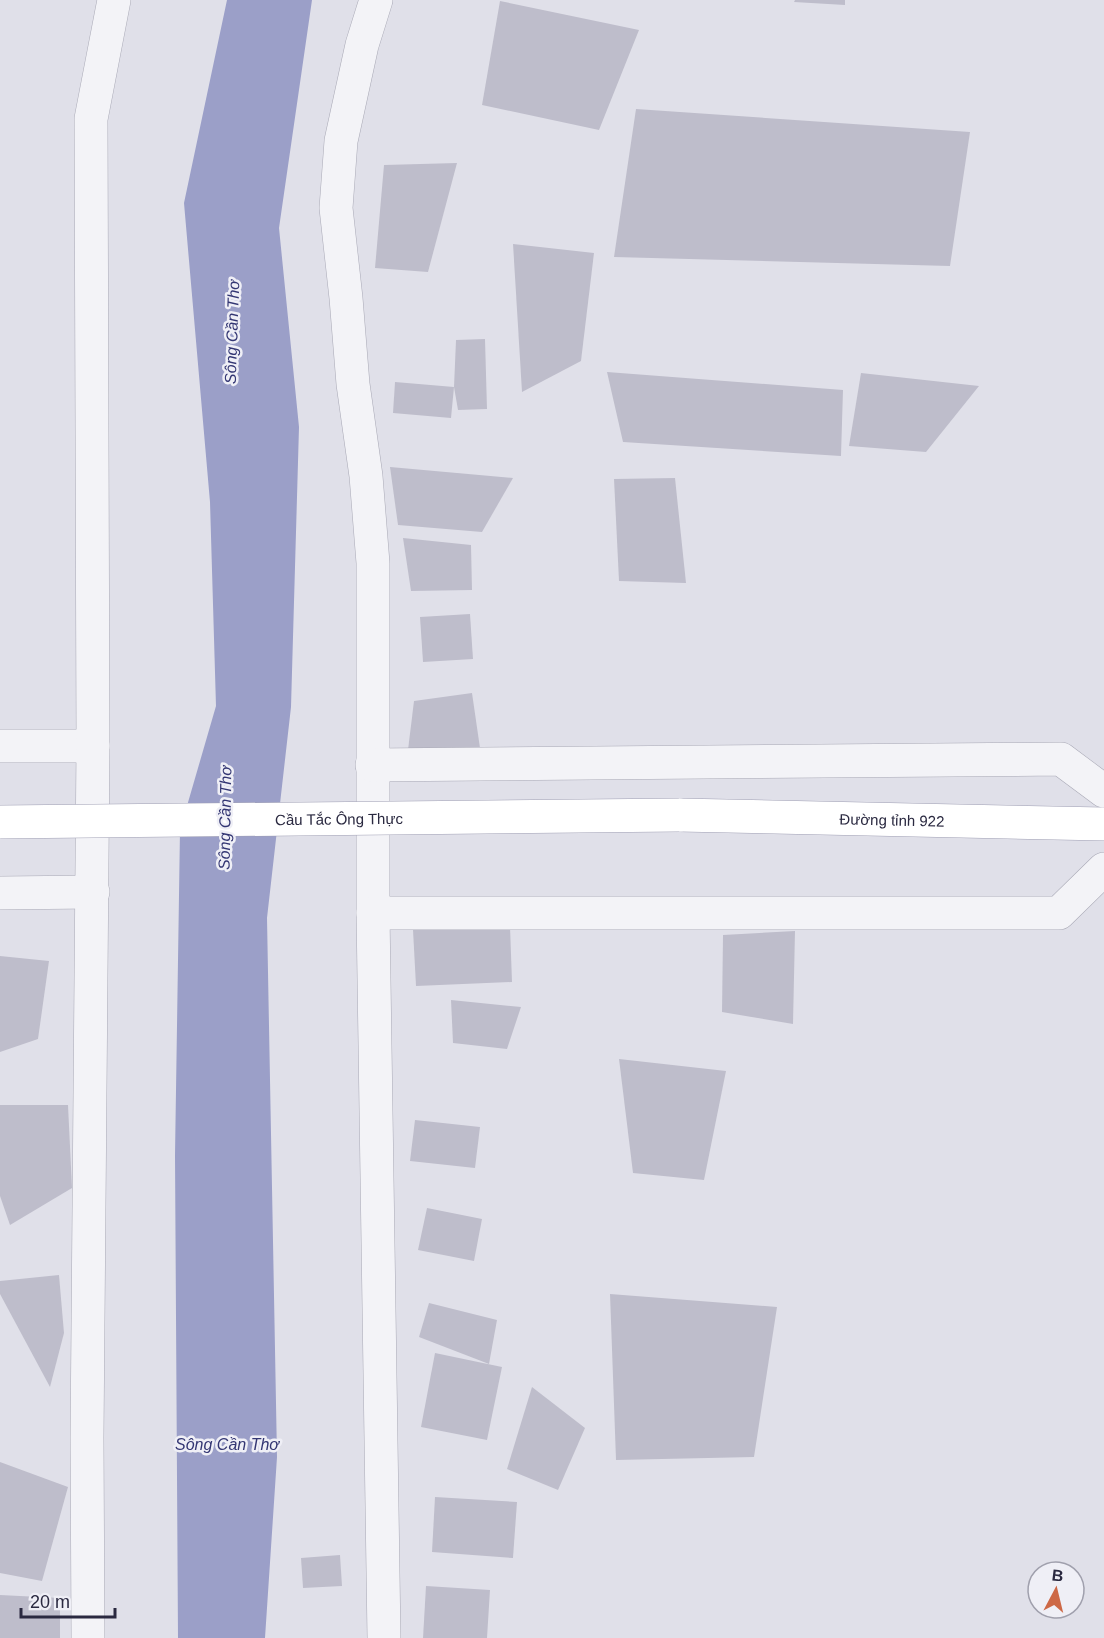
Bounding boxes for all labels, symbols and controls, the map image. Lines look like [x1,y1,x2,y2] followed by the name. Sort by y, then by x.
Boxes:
[222,278,242,384] water label: Sông Cần Thơ
[216,765,234,870] water label: Sông Cần Thơ
[275,809,404,828] street label: Cầu Tắc Ông Thực
[839,810,945,829] street label: Đường tỉnh 922
[175,1436,280,1453] water label: Sông Cần Thơ
[1026,1560,1086,1620] north arrow
[1051,1566,1065,1585] text: B
[21,1581,116,1619] scale bar
[30,1592,70,1612] text: 20 m

